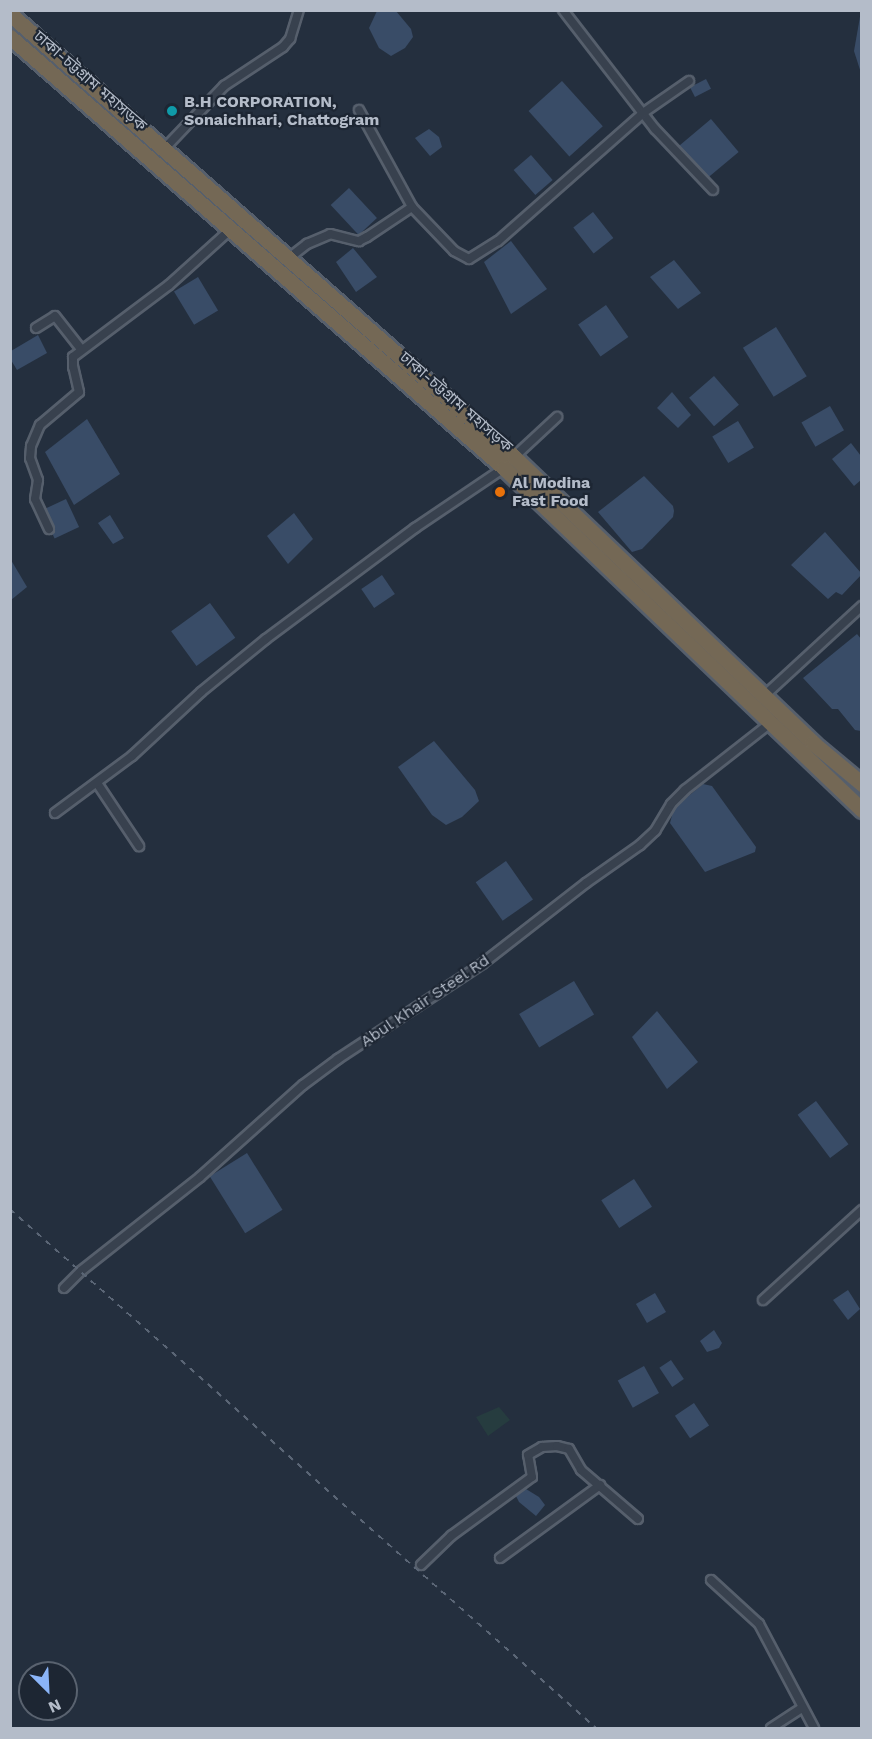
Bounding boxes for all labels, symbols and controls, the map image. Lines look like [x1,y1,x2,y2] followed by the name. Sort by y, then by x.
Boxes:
[30,27,150,135] street label: ঢাকা-চট্টগ্রাম মহাসড়ক
[184,92,379,130] place label: B.H CORPORATION, Sonaichhari, Chattogram
[165,104,179,118] marker: B.H CORPORATION, Sonaichhari, Chattogram
[396,348,516,456] street label: ঢাকা-চট্টগ্রাম মহাসড়ক
[512,473,591,511] place label: Al Modina Fast Food
[493,485,507,499] marker: Al Modina Fast Food
[356,950,494,1052] street label: Abul Khair Steel Rd
[18,1661,78,1721] north arrow
[45,1695,64,1717] text: N

